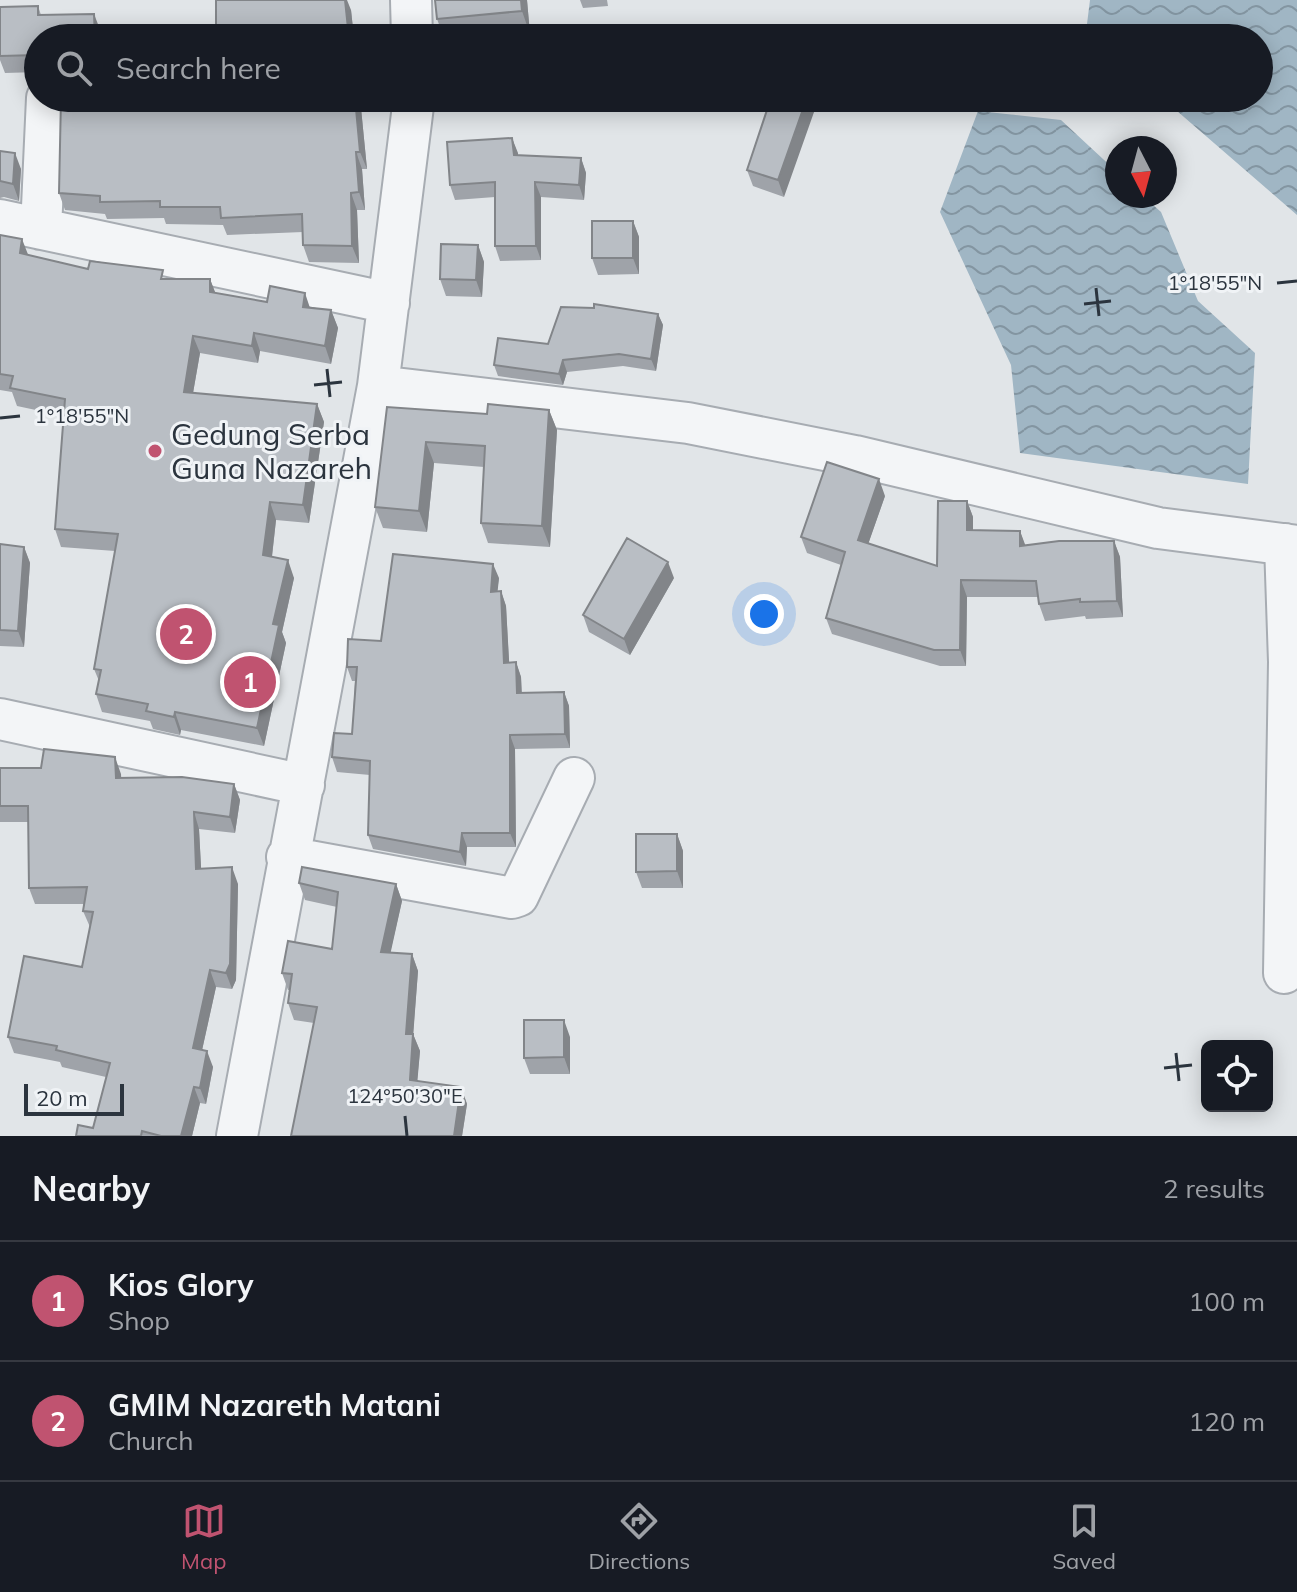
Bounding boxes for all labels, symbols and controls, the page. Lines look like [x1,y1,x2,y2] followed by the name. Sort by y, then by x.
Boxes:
[24,24,1273,112] search box
[52,46,96,90] icon: search
[116,49,281,87] text: Search here
[1105,136,1177,208] north arrow
[1168,270,1262,295] text: 1°18'55"N
[35,403,129,428] text: 1°18'55"N
[171,415,372,487] place label: Gedung Serba Guna Nazareh
[146,442,164,460] marker: Gedung Serba Guna Nazareh
[744,594,784,634] your location
[160,604,212,664] pin: 2
[224,652,276,712] pin: 1
[1201,1040,1273,1112] map controls
[1201,1040,1273,1112] button: locate
[24,1080,124,1116] scale bar
[347,1083,463,1108] text: 124°50'30"E
[36,1084,87,1112] text: 20 m
[32,1167,150,1210] text: Nearby
[1163,1172,1265,1205] text: 2 results
[108,1266,254,1304] text: Kios Glory
[50,1285,66,1318] text: 1
[1189,1285,1265,1318] text: 100 m
[108,1304,170,1337] text: Shop
[108,1386,441,1424] text: GMIM Nazareth Matani
[50,1405,66,1438] text: 2
[1189,1405,1265,1438] text: 120 m
[108,1424,193,1457] text: Church
[181,1499,226,1575] tab: Map
[589,1499,690,1575] tab: Directions
[1052,1499,1116,1575] tab: Saved

